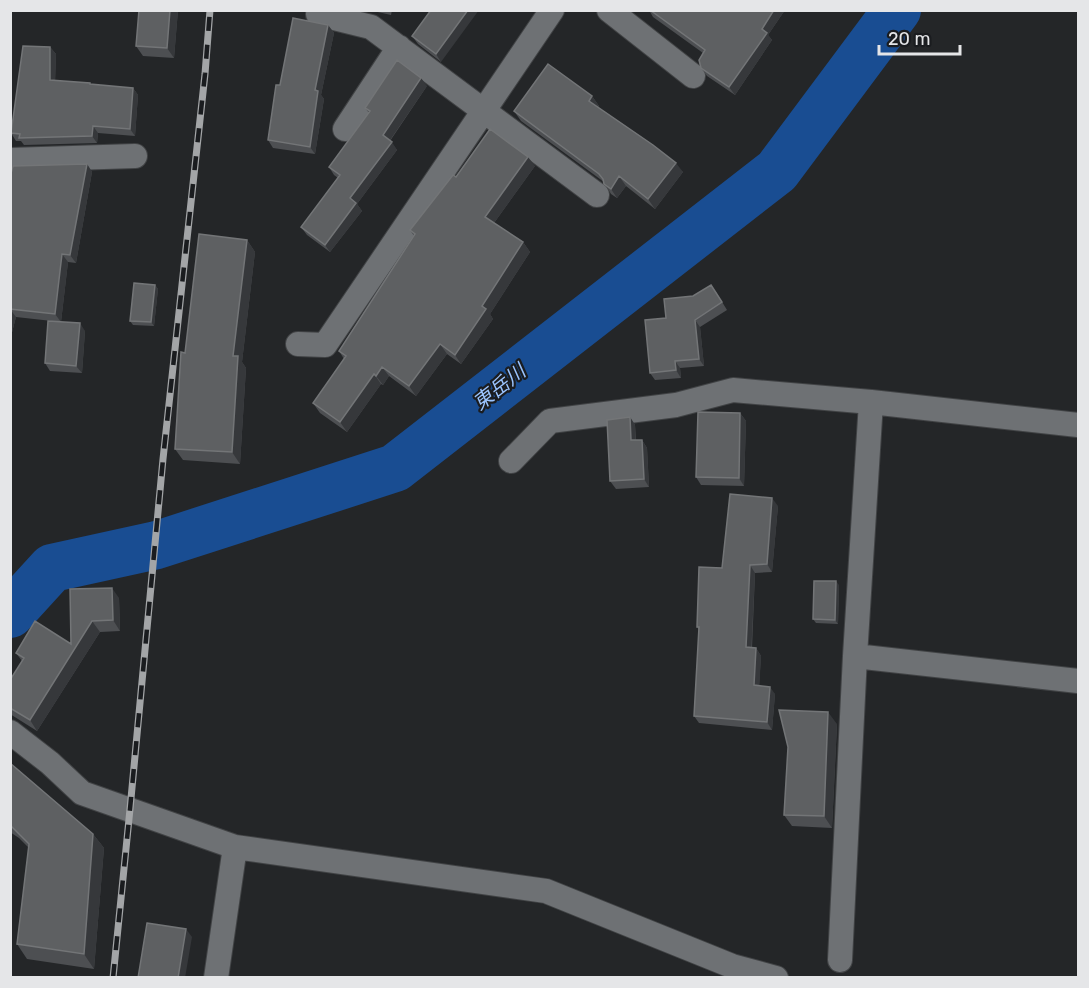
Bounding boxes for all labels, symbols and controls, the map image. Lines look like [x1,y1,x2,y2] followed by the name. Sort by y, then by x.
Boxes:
[879,18,960,56] scale bar
[888,28,930,50] text: 20 m
[468,358,532,415] water label: 東岳川

